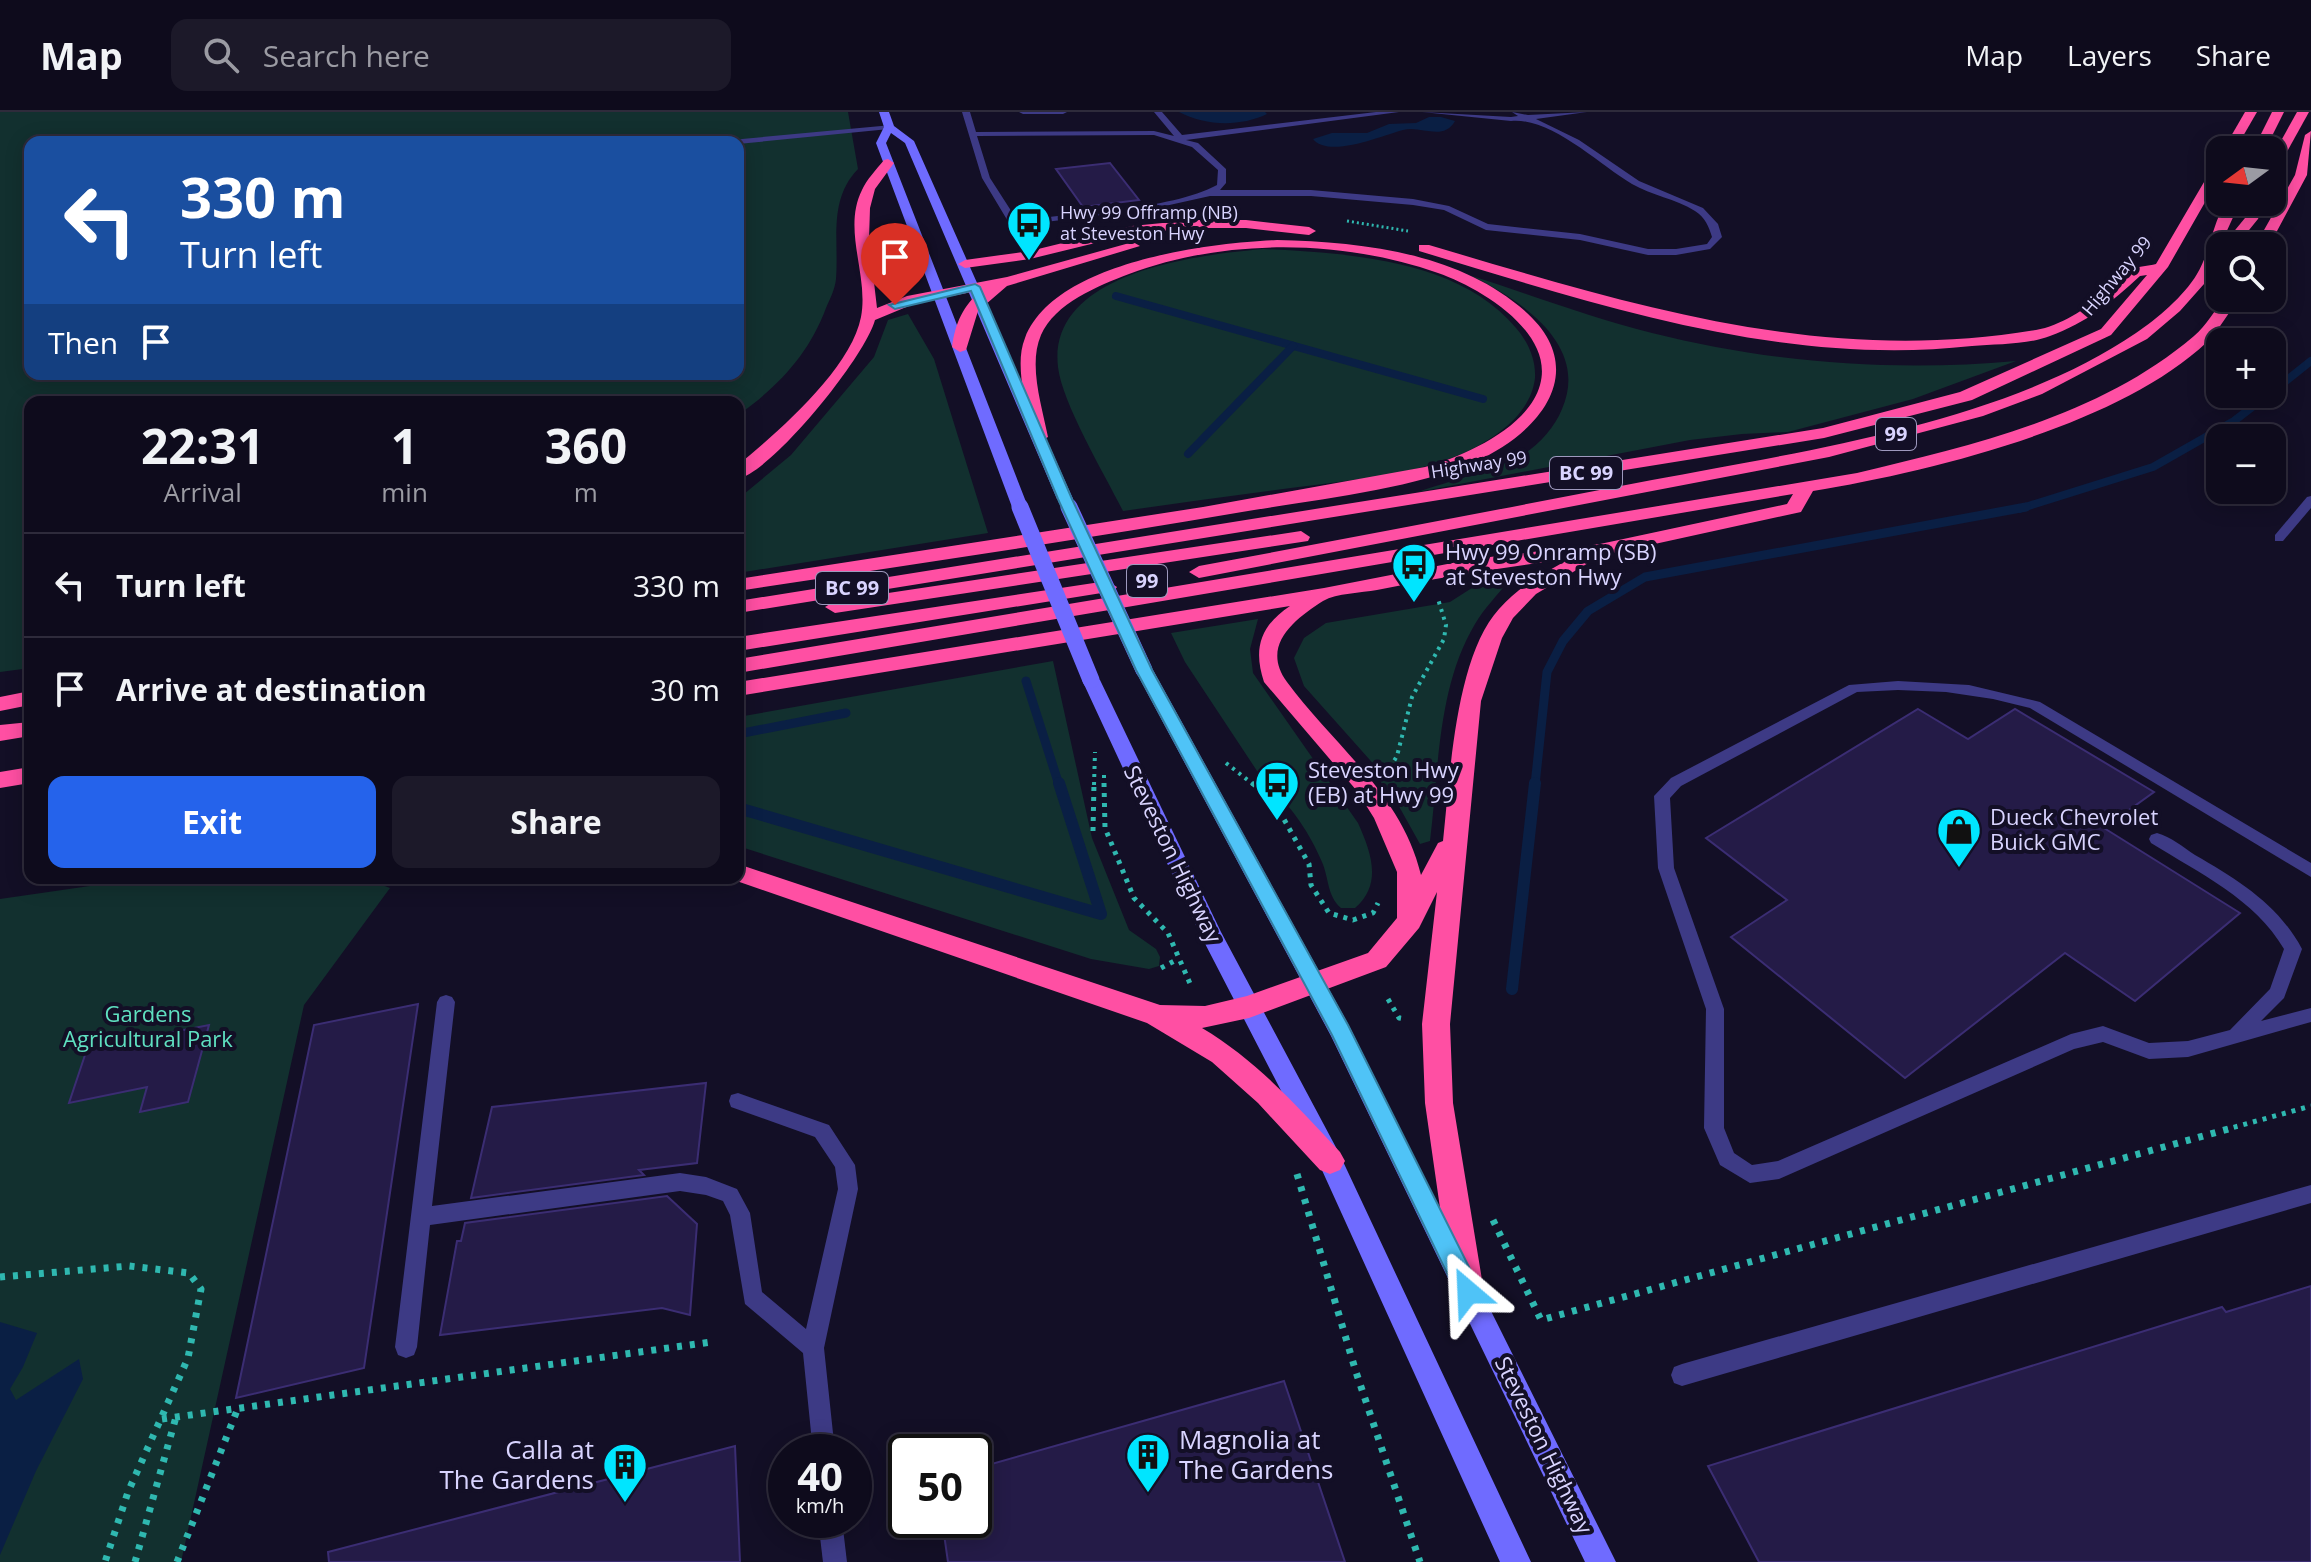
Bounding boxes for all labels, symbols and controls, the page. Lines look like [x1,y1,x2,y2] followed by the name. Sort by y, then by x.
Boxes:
[171,19,731,91] search box
[40,29,123,81] text: Map
[199,33,243,77] icon: search
[263,35,430,76] text: Search here
[1965,36,2023,74] text: Map
[2067,36,2152,74] text: Layers
[2196,36,2271,74] text: Share
[2206,136,2286,216] north arrow
[2206,136,2286,504] map controls
[180,158,346,234] text: 330 m
[48,168,152,272] icon: left
[1005,199,1053,262] bus stop icon: Hwy 99 Offramp (NB) at Steveston Hwy
[1060,200,1238,245] place label: Hwy 99 Offramp (NB) at Steveston Hwy
[861,223,929,305] pin
[180,230,322,279] text: Turn left
[2076,231,2157,320] street label: Highway 99
[2206,232,2286,312] button: search
[873,235,917,279] icon: arrive
[134,320,178,364] icon: arrive
[48,322,118,363] text: Then
[2206,328,2286,408] button: +
[141,413,264,478] text: 22:31
[391,413,418,478] text: 1
[545,413,627,478] text: 360
[1876,418,1916,450] road number: 99
[2206,424,2286,504] button: −
[1429,445,1529,483] street label: Highway 99
[1550,457,1622,489] road number: BC 99
[163,474,242,510] text: Arrival
[381,474,428,510] text: min
[574,474,598,510] text: m
[1445,536,1657,591] place label: Hwy 99 Onramp (SB) at Steveston Hwy
[1390,541,1438,604] bus stop icon: Hwy 99 Onramp (SB) at Steveston Hwy
[48,563,92,607] icon: left
[116,565,246,606] text: Turn left
[633,565,720,606] text: 330 m
[1127,565,1167,597] road number: 99
[816,572,888,604] road number: BC 99
[48,667,92,711] icon: arrive
[116,669,427,710] text: Arrive at destination
[650,669,720,710] text: 30 m
[1308,754,1460,809] place label: Steveston Hwy (EB) at Hwy 99
[1253,759,1301,822] bus stop icon: Steveston Hwy (EB) at Hwy 99
[1118,760,1230,948] street label: Steveston Highway
[48,776,376,868] button: Exit
[392,776,720,868] button: Share
[1990,801,2158,856] place label: Dueck Chevrolet Buick GMC
[1935,806,1983,869] shop icon: Dueck Chevrolet Buick GMC
[63,998,233,1053] park label: Gardens Agricultural Park
[1426,1250,1510,1334] position arrow
[1489,1351,1601,1539] street label: Steveston Highway
[1179,1421,1333,1487] place label: Magnolia at The Gardens
[440,1431,594,1497] place label: Calla at The Gardens
[1124,1431,1172,1494] building icon: Magnolia at The Gardens
[888,1434,992,1538] speed limit sign: 50
[601,1441,649,1504] building icon: Calla at The Gardens
[797,1448,843,1503] text: 40
[796,1492,844,1519] text: km/h

